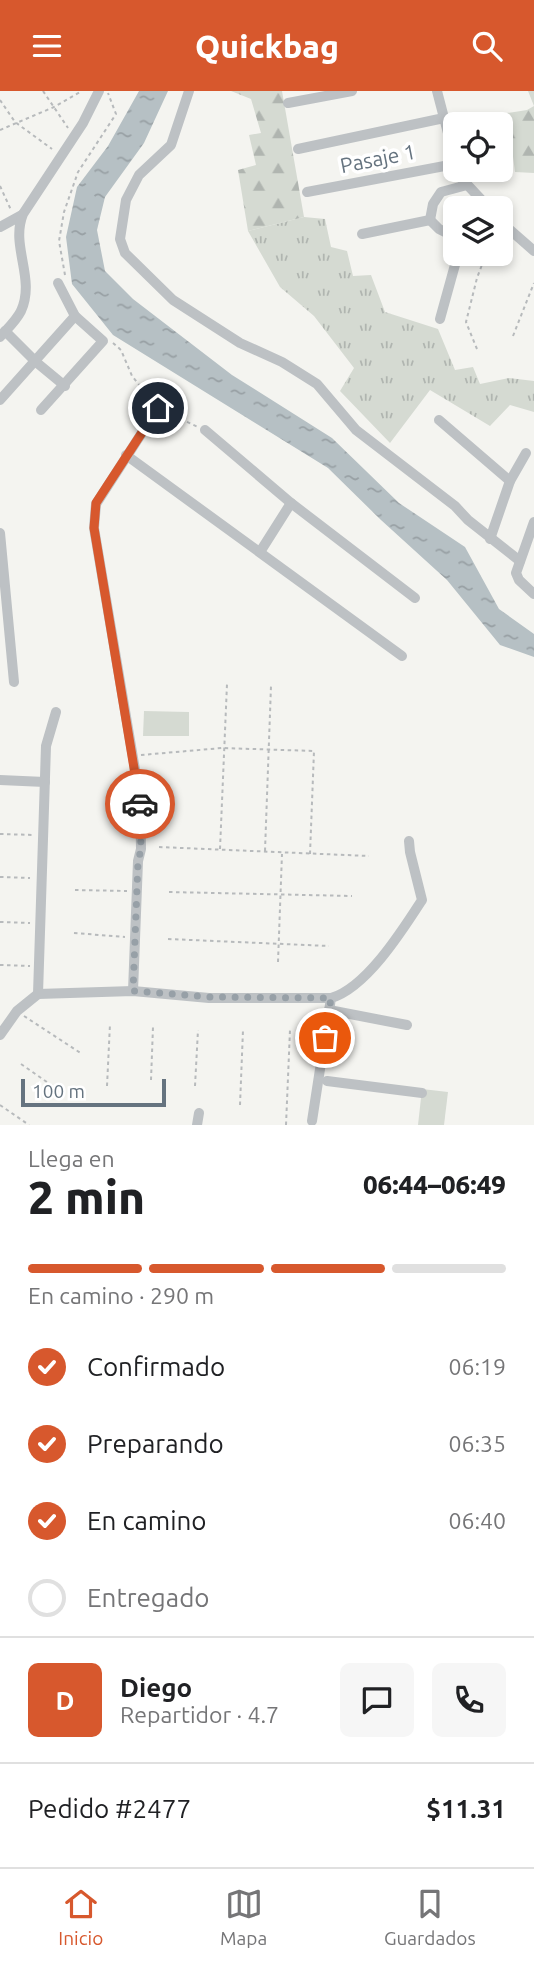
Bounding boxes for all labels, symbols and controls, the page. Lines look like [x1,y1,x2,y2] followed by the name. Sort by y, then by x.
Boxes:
[28,27,66,65] icon: menu
[468,27,506,65] icon: search
[195,28,339,64] text: Quickbag
[443,112,513,266] map controls
[443,112,513,182] button: locate
[338,139,418,177] street label: Pasaje 1
[443,196,513,266] button: layers
[128,378,188,438] pin
[139,389,177,427] icon: home
[105,769,175,839] courier
[121,785,159,823] icon: car
[295,1008,355,1068] pin
[306,1019,344,1057] icon: bag
[21,1076,166,1108] scale bar
[32,1080,85,1102] text: 100 m
[28,1146,115,1171] text: Llega en
[363,1170,506,1199] text: 06:44–06:49
[28,1171,145,1223] text: 2 min
[28,1283,214,1308] text: En camino · 290 m
[28,1348,66,1386] icon: check
[87,1352,225,1381] text: Confirmado
[448,1354,506,1379] text: 06:19
[28,1425,66,1463] icon: check
[87,1429,224,1458] text: Preparando
[448,1431,506,1456] text: 06:35
[28,1502,66,1540] icon: check
[87,1506,207,1535] text: En camino
[448,1508,506,1533] text: 06:40
[87,1583,210,1612] text: Entregado
[340,1663,414,1737] button: chat
[432,1663,506,1737] button: phone
[120,1673,192,1702] text: Diego
[56,1686,74,1715] text: D
[120,1702,279,1727] text: Repartidor · 4.7
[28,1794,191,1823] text: Pedido #2477
[426,1794,506,1823] text: $11.31
[58,1885,103,1949] tab: Inicio
[220,1885,267,1949] tab: Mapa
[384,1885,476,1949] tab: Guardados

